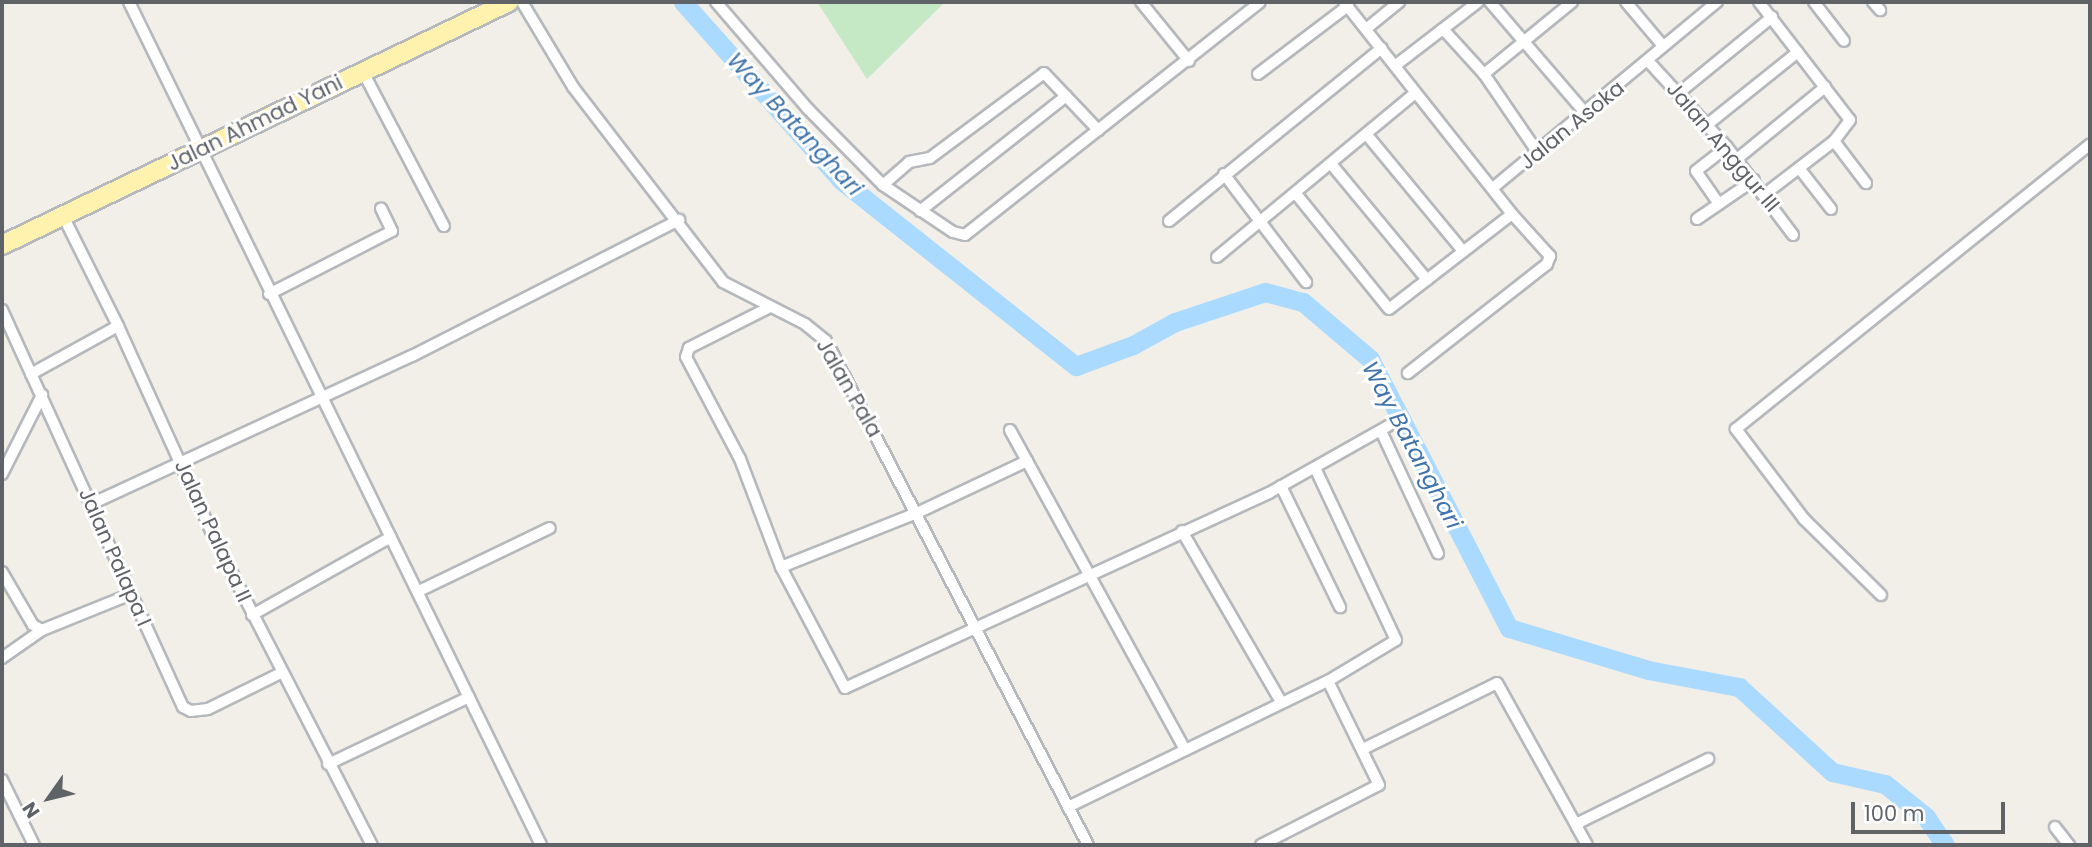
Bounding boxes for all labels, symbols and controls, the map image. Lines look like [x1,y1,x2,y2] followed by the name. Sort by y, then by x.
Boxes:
[721,47,869,201] water label: Way Batanghari
[163,70,347,176] street label: Jalan Ahmad Yani
[1515,75,1629,175] street label: Jalan Asoka
[1661,77,1785,217] street label: Jalan Anggur III
[811,334,887,442] street label: Jalan Pala
[1356,356,1468,534] water label: Way Batanghari
[169,456,257,606] street label: Jalan Palapa II
[73,484,157,630] street label: Jalan Palapa I
[14,763,84,833] north arrow
[1854,788,2008,832] scale bar
[16,797,46,824] text: N
[1864,799,1924,828] text: 100 m

